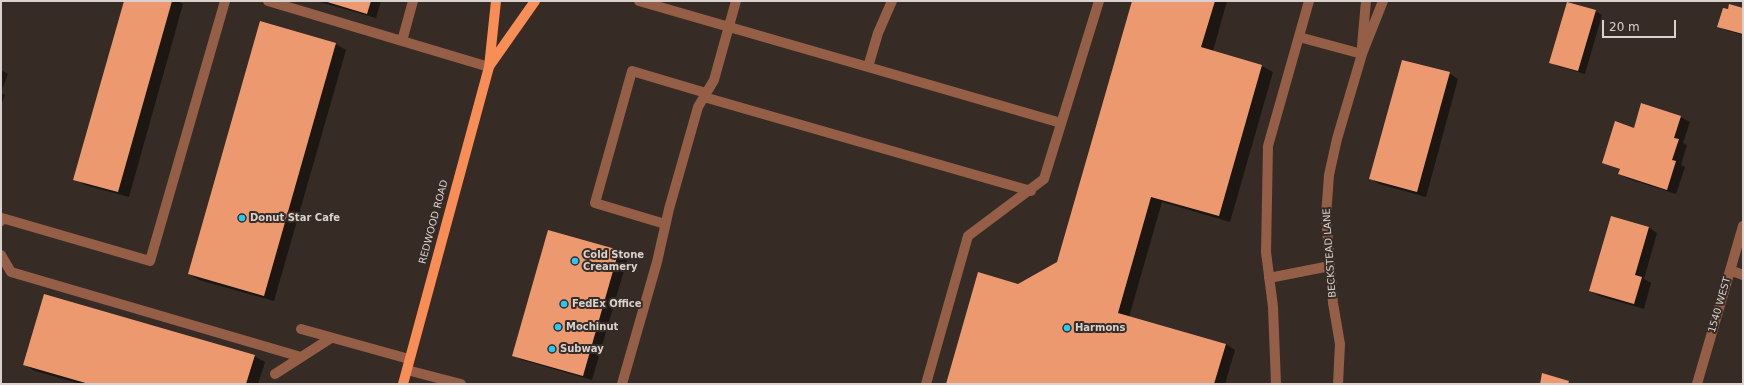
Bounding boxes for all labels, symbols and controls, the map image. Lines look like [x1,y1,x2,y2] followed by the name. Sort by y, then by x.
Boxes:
[1604,12,1678,38] scale bar
[1609,20,1640,34] text: 20 m
[417,179,451,265] street label: REDWOOD ROAD
[1321,208,1339,298] street label: BECKSTEAD LANE
[250,212,340,224] place label: Donut Star Cafe
[237,213,247,223] marker: Donut Star Cafe
[583,249,644,272] place label: Cold Stone Creamery
[570,256,580,266] marker: Cold Stone Creamery
[1706,276,1734,334] street label: 1540 WEST
[572,298,641,310] place label: FedEx Office
[559,299,569,309] marker: FedEx Office
[566,321,618,333] place label: Mochinut
[553,322,563,332] marker: Mochinut
[1075,322,1125,334] place label: Harmons
[1062,323,1072,333] marker: Harmons
[560,343,604,355] place label: Subway
[547,344,557,354] marker: Subway

